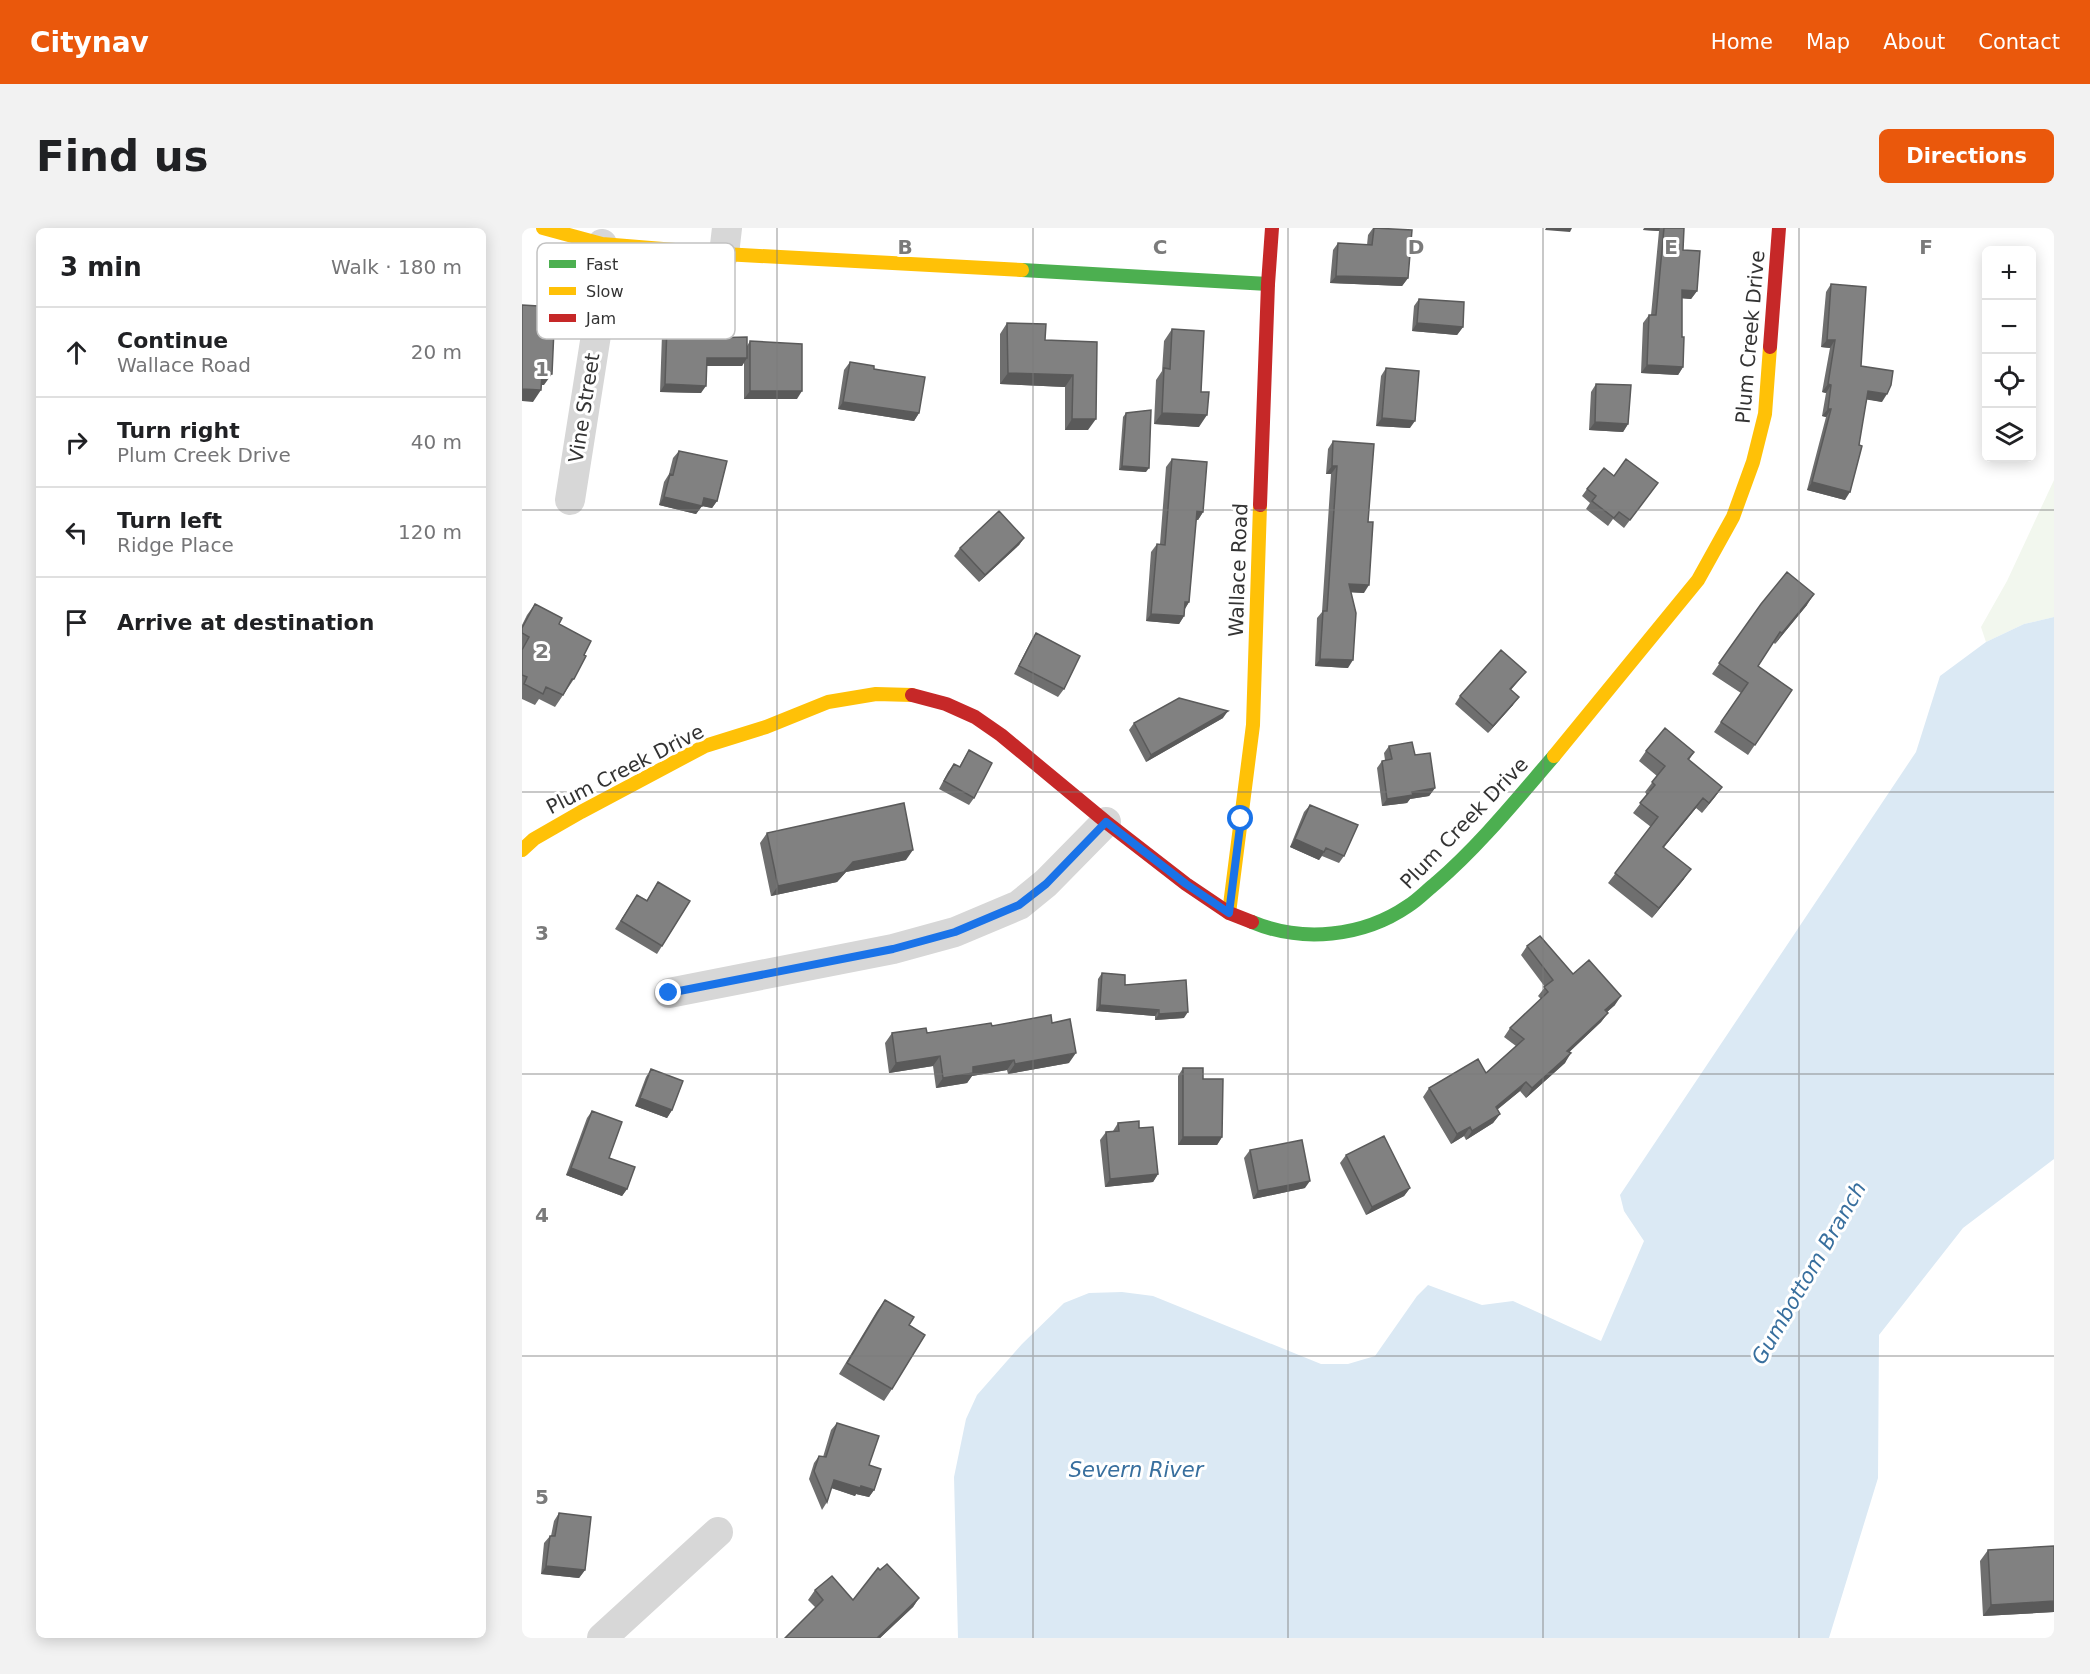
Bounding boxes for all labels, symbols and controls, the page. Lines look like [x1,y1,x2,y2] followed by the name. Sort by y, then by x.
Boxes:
[30,26,149,59] text: Citynav
[1711,30,1773,54] text: Home
[1806,30,1850,54] text: Map
[1883,30,1945,54] text: About
[1978,30,2060,54] text: Contact
[1879,129,2054,183] button: Directions
[36,132,209,181] text: Find us
[897,235,913,259] text: B
[1153,235,1167,259] text: C
[1408,235,1424,259] text: D
[1664,235,1678,259] text: E
[1919,235,1933,259] text: F
[537,243,735,339] legend
[1982,246,2036,462] map controls
[1982,246,2036,300] button: +
[1730,249,1770,425] street label: Plum Creek Drive
[60,252,142,282] text: 3 min
[331,255,462,279] text: Walk · 180 m
[586,255,618,274] text: Fast
[586,282,623,301] text: Slow
[1982,300,2036,354] button: −
[585,309,616,328] text: Jam
[117,328,228,353] text: Continue
[60,336,93,369] icon: ahead
[411,340,462,364] text: 20 m
[563,351,605,465] street label: Vine Street
[117,353,251,377] text: Wallace Road
[1982,354,2036,408] button: locate
[535,357,549,381] text: 1
[1982,408,2036,462] button: layers
[117,418,240,443] text: Turn right
[60,426,93,459] icon: right
[411,430,462,454] text: 40 m
[117,443,291,467] text: Plum Creek Drive
[1224,503,1252,637] street label: Wallace Road
[117,508,222,533] text: Turn left
[60,516,93,549] icon: left
[398,520,462,544] text: 120 m
[117,533,234,557] text: Ridge Place
[60,606,93,639] icon: arrive
[117,610,374,635] text: Arrive at destination
[535,639,549,663] text: 2
[542,719,708,819] street label: Plum Creek Drive
[1395,752,1533,894] street label: Plum Creek Drive
[1227,805,1253,831] route start
[535,921,549,945] text: 3
[655,979,681,1005] route end
[1747,1177,1871,1369] water label: Gumbottom Branch
[535,1203,549,1227] text: 4
[1069,1458,1205,1482] water label: Severn River
[535,1485,549,1509] text: 5

